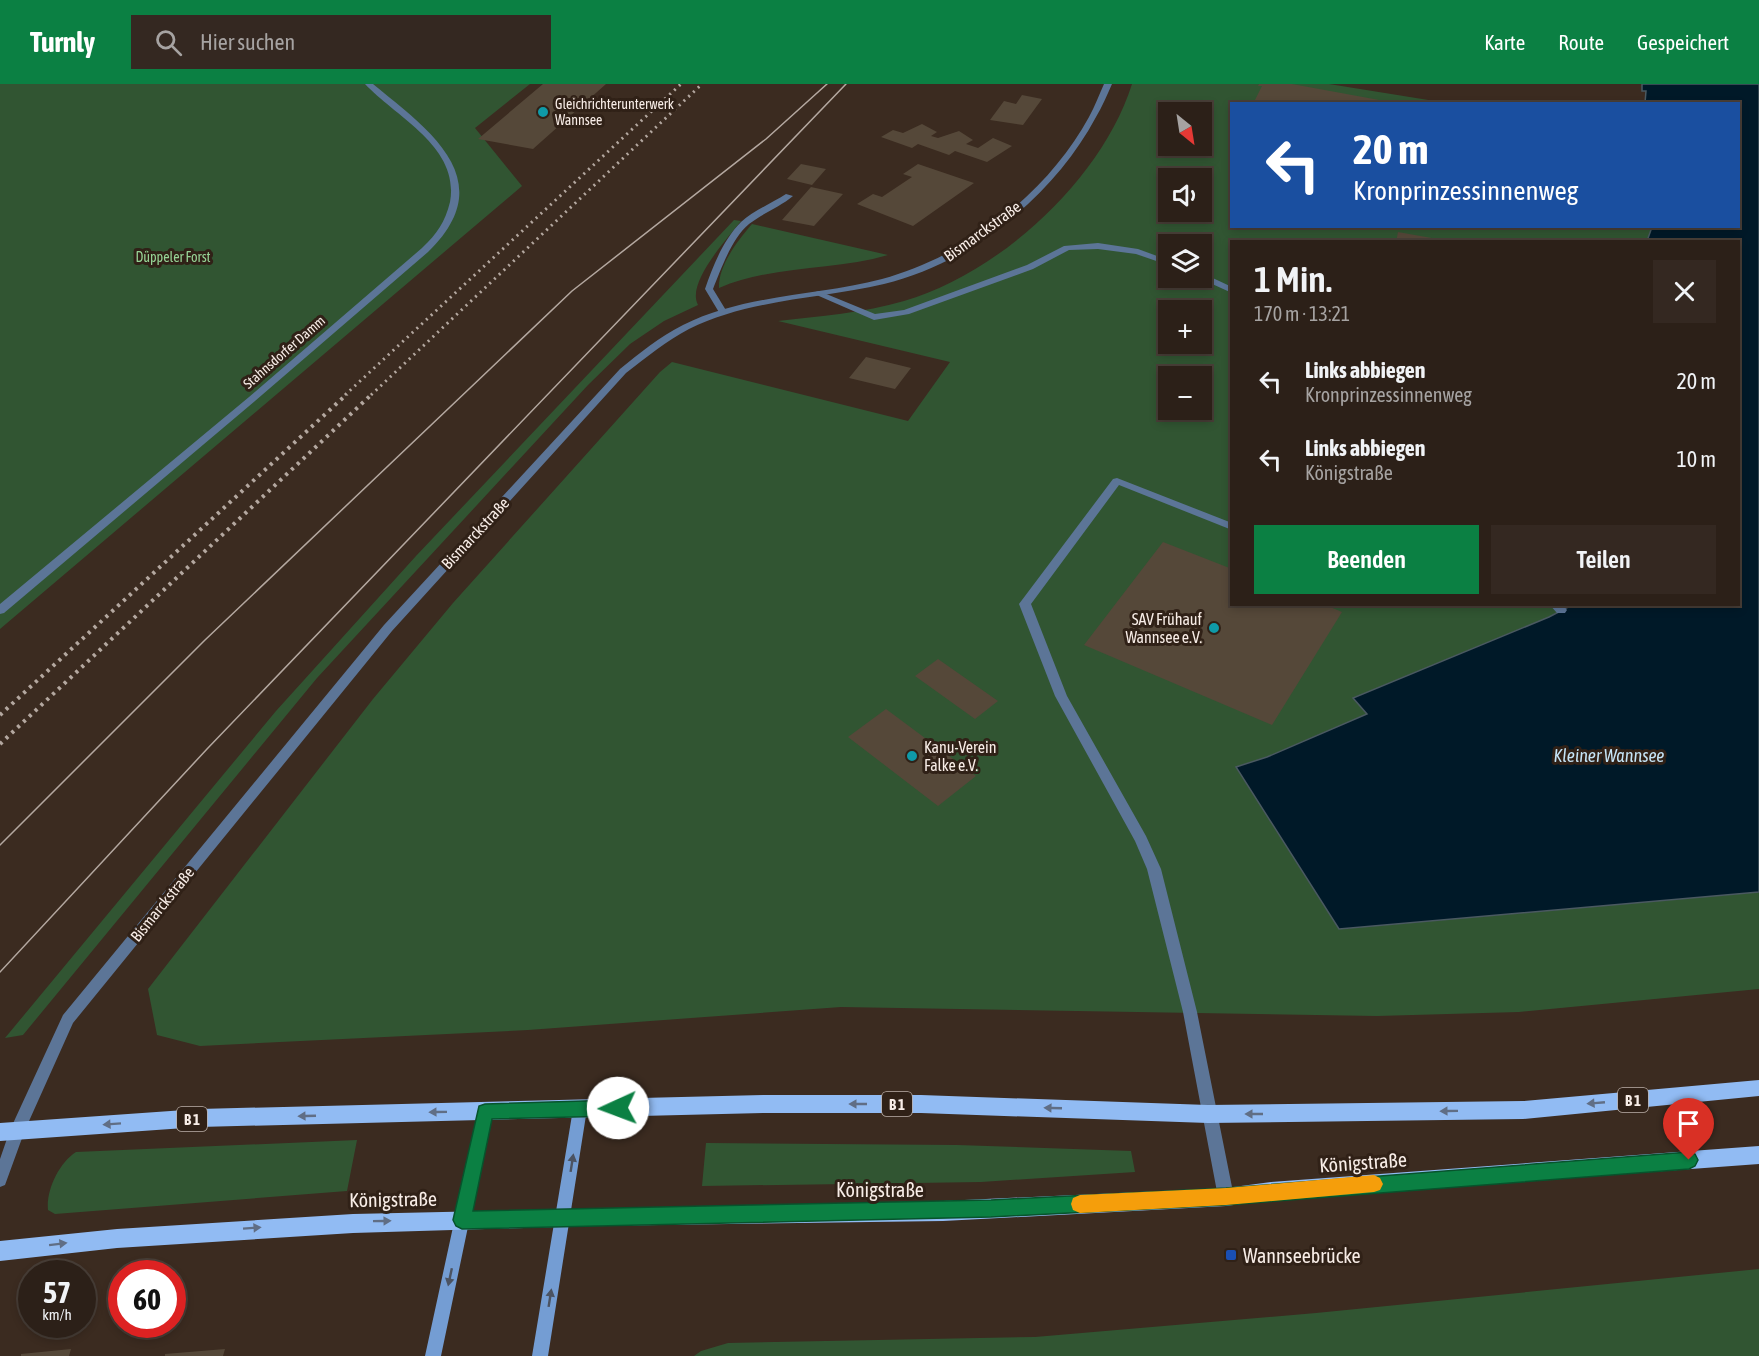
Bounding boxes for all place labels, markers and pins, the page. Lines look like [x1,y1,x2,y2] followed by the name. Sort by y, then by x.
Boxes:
[555,96,674,128] place label: Gleichrichterunterwerk Wannsee
[536,105,550,119] marker: Gleichrichterunterwerk Wannsee
[1125,610,1203,646] place label: SAV Frühauf Wannsee e.V.
[1207,621,1221,635] marker: SAV Frühauf Wannsee e.V.
[924,738,997,774] place label: Kanu-Verein Falke e.V.
[905,749,919,763] marker: Kanu-Verein Falke e.V.
[1663,1098,1714,1160] pin
[1243,1244,1361,1267] place label: Wannseebrücke
[1224,1248,1238,1262] marker: Wannseebrücke

